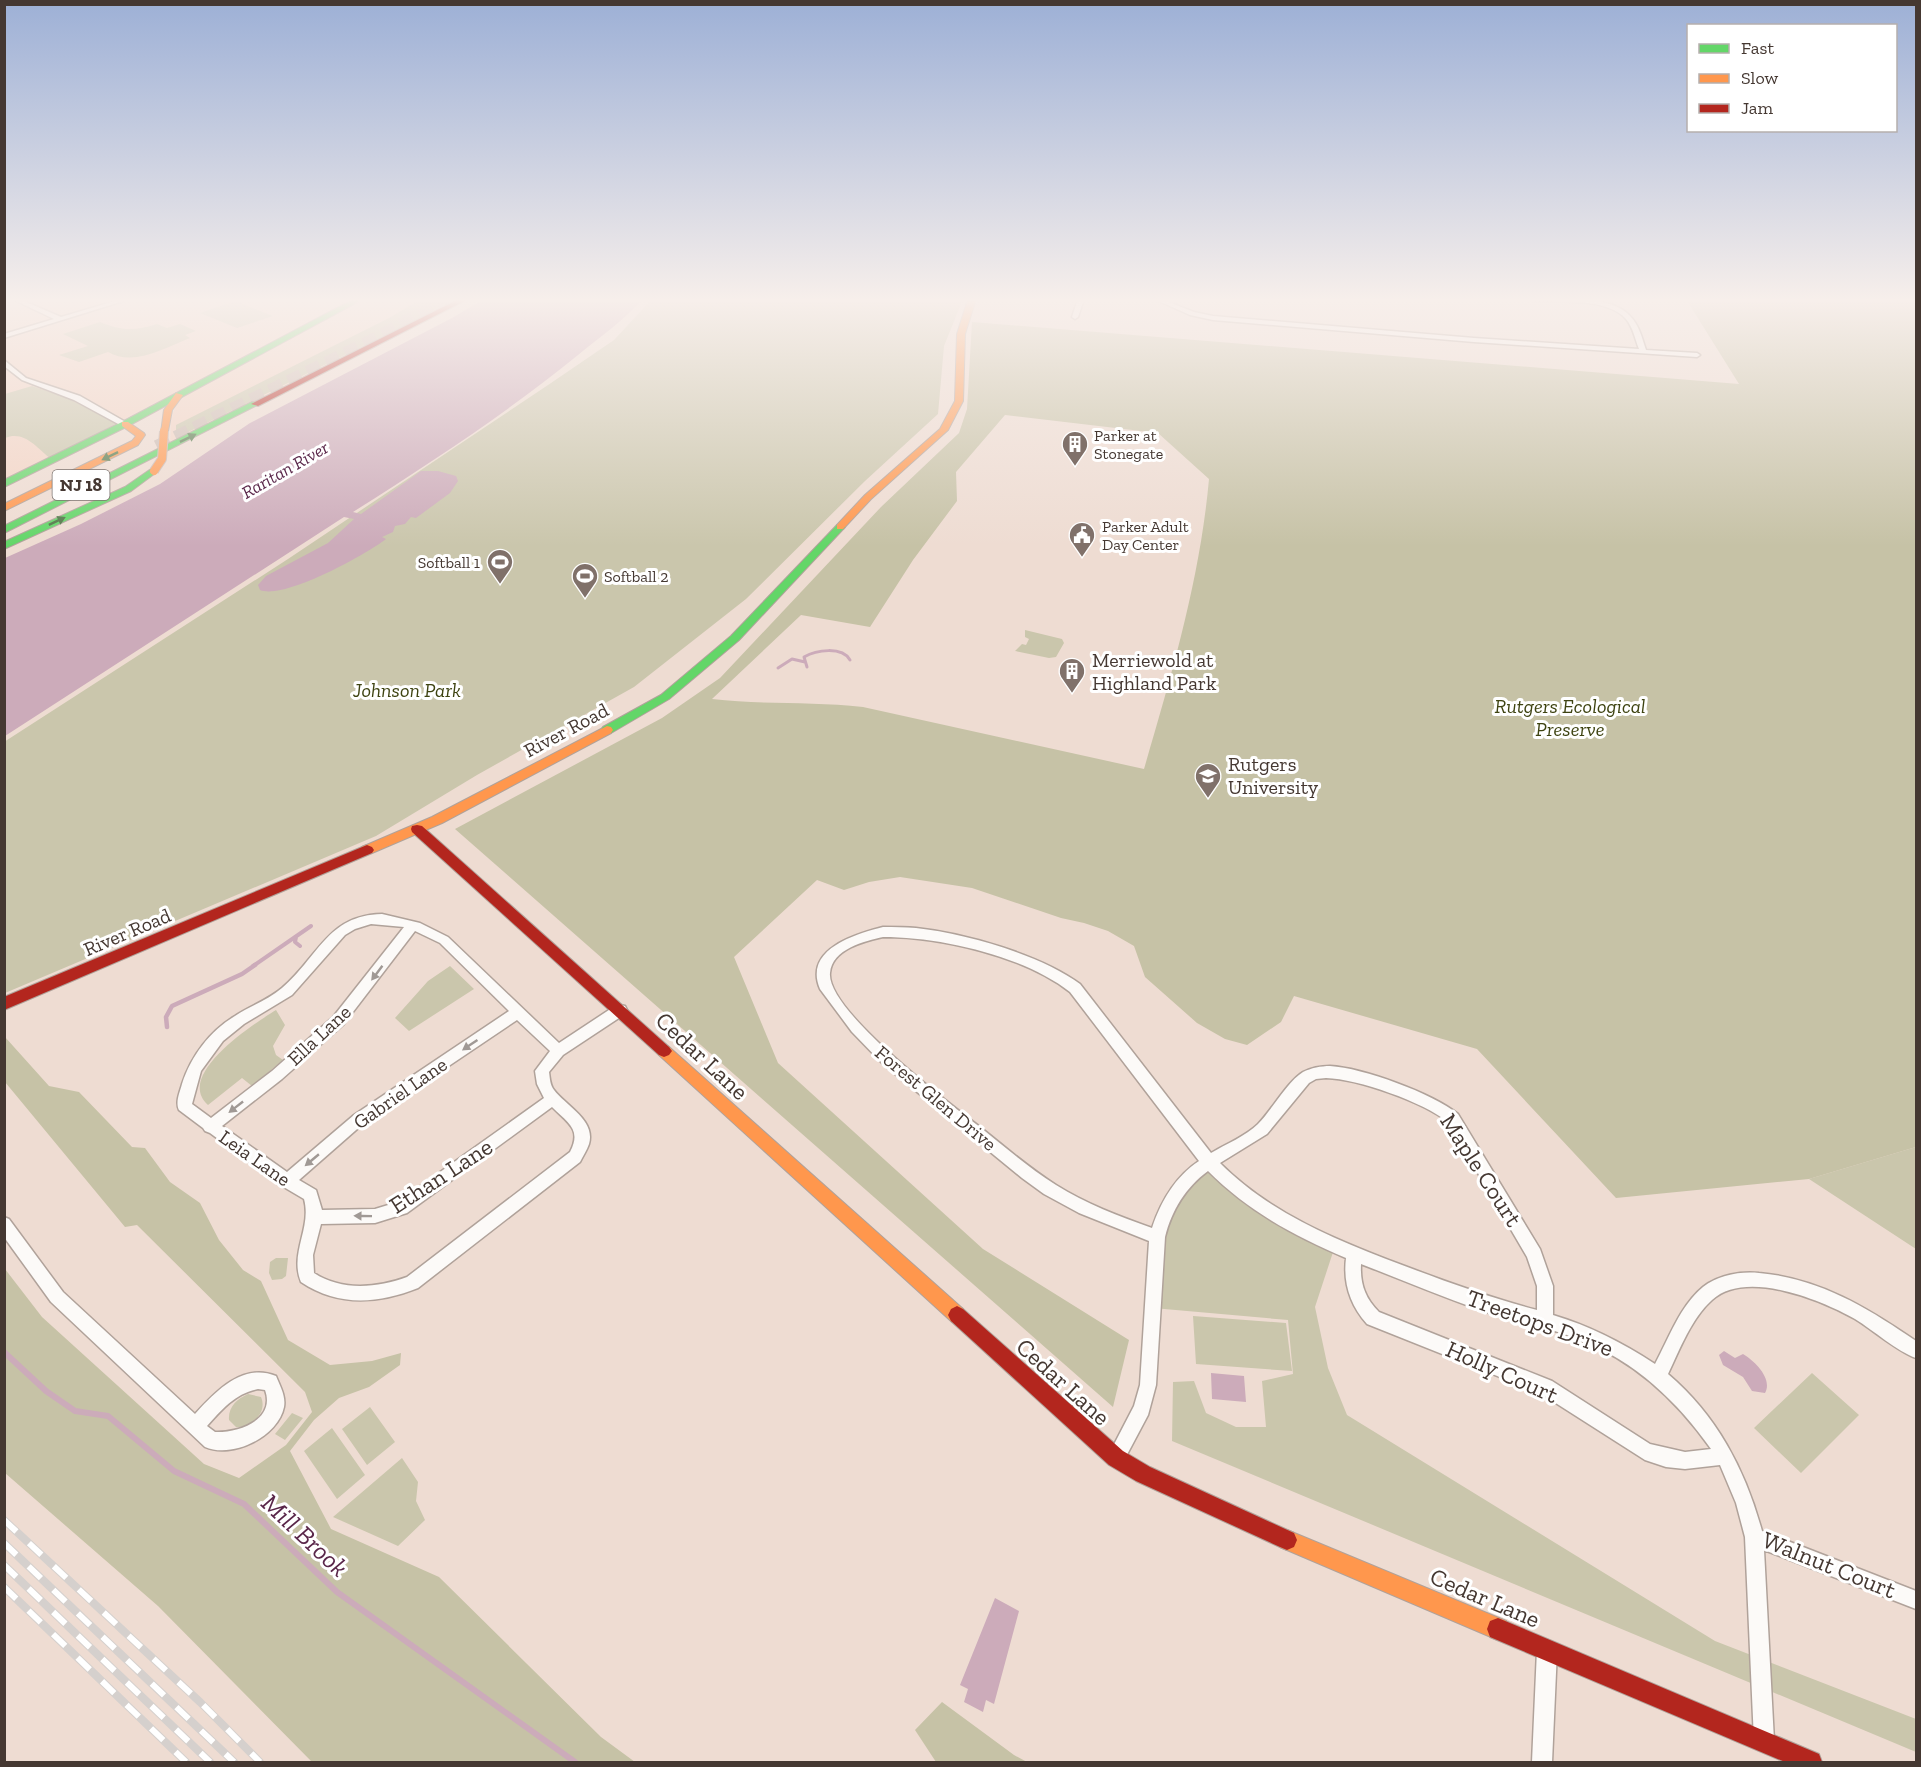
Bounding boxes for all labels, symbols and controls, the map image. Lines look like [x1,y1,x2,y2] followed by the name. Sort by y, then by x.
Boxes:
[1687,24,1897,132] legend
[1741,37,1774,59] text: Fast
[1741,67,1778,89] text: Slow
[1741,97,1773,119] text: Jam
[1094,426,1163,463] place label: Parker at Stonegate
[1060,429,1090,467] building icon: Parker at Stonegate
[180,434,197,443] one-way arrow
[238,436,333,504] water label: Raritan River
[102,451,119,460] one-way arrow
[52,470,110,500] road number: NJ 18
[49,517,66,526] one-way arrow
[1102,517,1189,554] place label: Parker Adult Day Center
[1067,520,1097,558] public building icon: Parker Adult Day Center
[485,547,515,585] sports icon: Softball 1
[418,553,480,572] place label: Softball 1
[570,561,600,599] sports icon: Softball 2
[604,567,668,586] place label: Softball 2
[1092,648,1217,695] place label: Merriewold at Highland Park
[1057,656,1087,694] building icon: Merriewold at Highland Park
[352,678,461,702] park label: Johnson Park
[1494,694,1646,741] park label: Rutgers Ecological Preserve
[520,698,613,762] street label: River Road
[1228,752,1319,799] place label: Rutgers University
[1193,761,1223,799] school or university icon: Rutgers University
[80,903,174,961] street label: River Road
[370,965,383,981] one-way arrow
[282,1000,356,1070] street label: Ella Lane
[650,1005,755,1106] street label: Cedar Lane
[462,1039,478,1051] one-way arrow
[870,1040,1002,1156] street label: Forest Glen Drive
[349,1052,451,1134] street label: Gabriel Lane
[228,1100,244,1113] one-way arrow
[1434,1108,1529,1232] street label: Maple Court
[215,1125,295,1191] street label: Leia Lane
[384,1132,498,1220] street label: Ethan Lane
[305,1153,320,1165] one-way arrow
[353,1212,372,1221] one-way arrow
[1463,1283,1618,1362] street label: Treetops Drive
[1010,1332,1116,1431] street label: Cedar Lane
[1442,1334,1563,1409] street label: Holly Court
[255,1487,355,1583] water label: Mill Brook
[1758,1525,1900,1604] street label: Walnut Court
[1426,1561,1544,1634] street label: Cedar Lane

